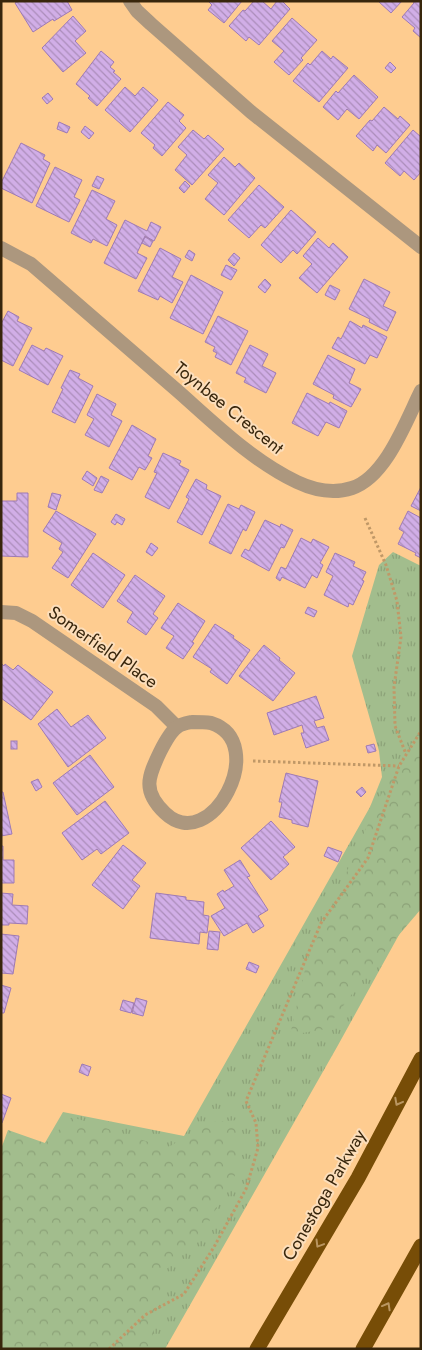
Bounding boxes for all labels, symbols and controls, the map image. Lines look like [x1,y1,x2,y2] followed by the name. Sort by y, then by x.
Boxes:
[169,356,290,461] street label: Toynbee Crescent
[43,599,163,695] street label: Somerfield Place
[394,1097,404,1106] one-way arrow
[276,1124,372,1265] street label: Conestoga Parkway
[315,1238,325,1247] one-way arrow
[380,1303,390,1312] one-way arrow

